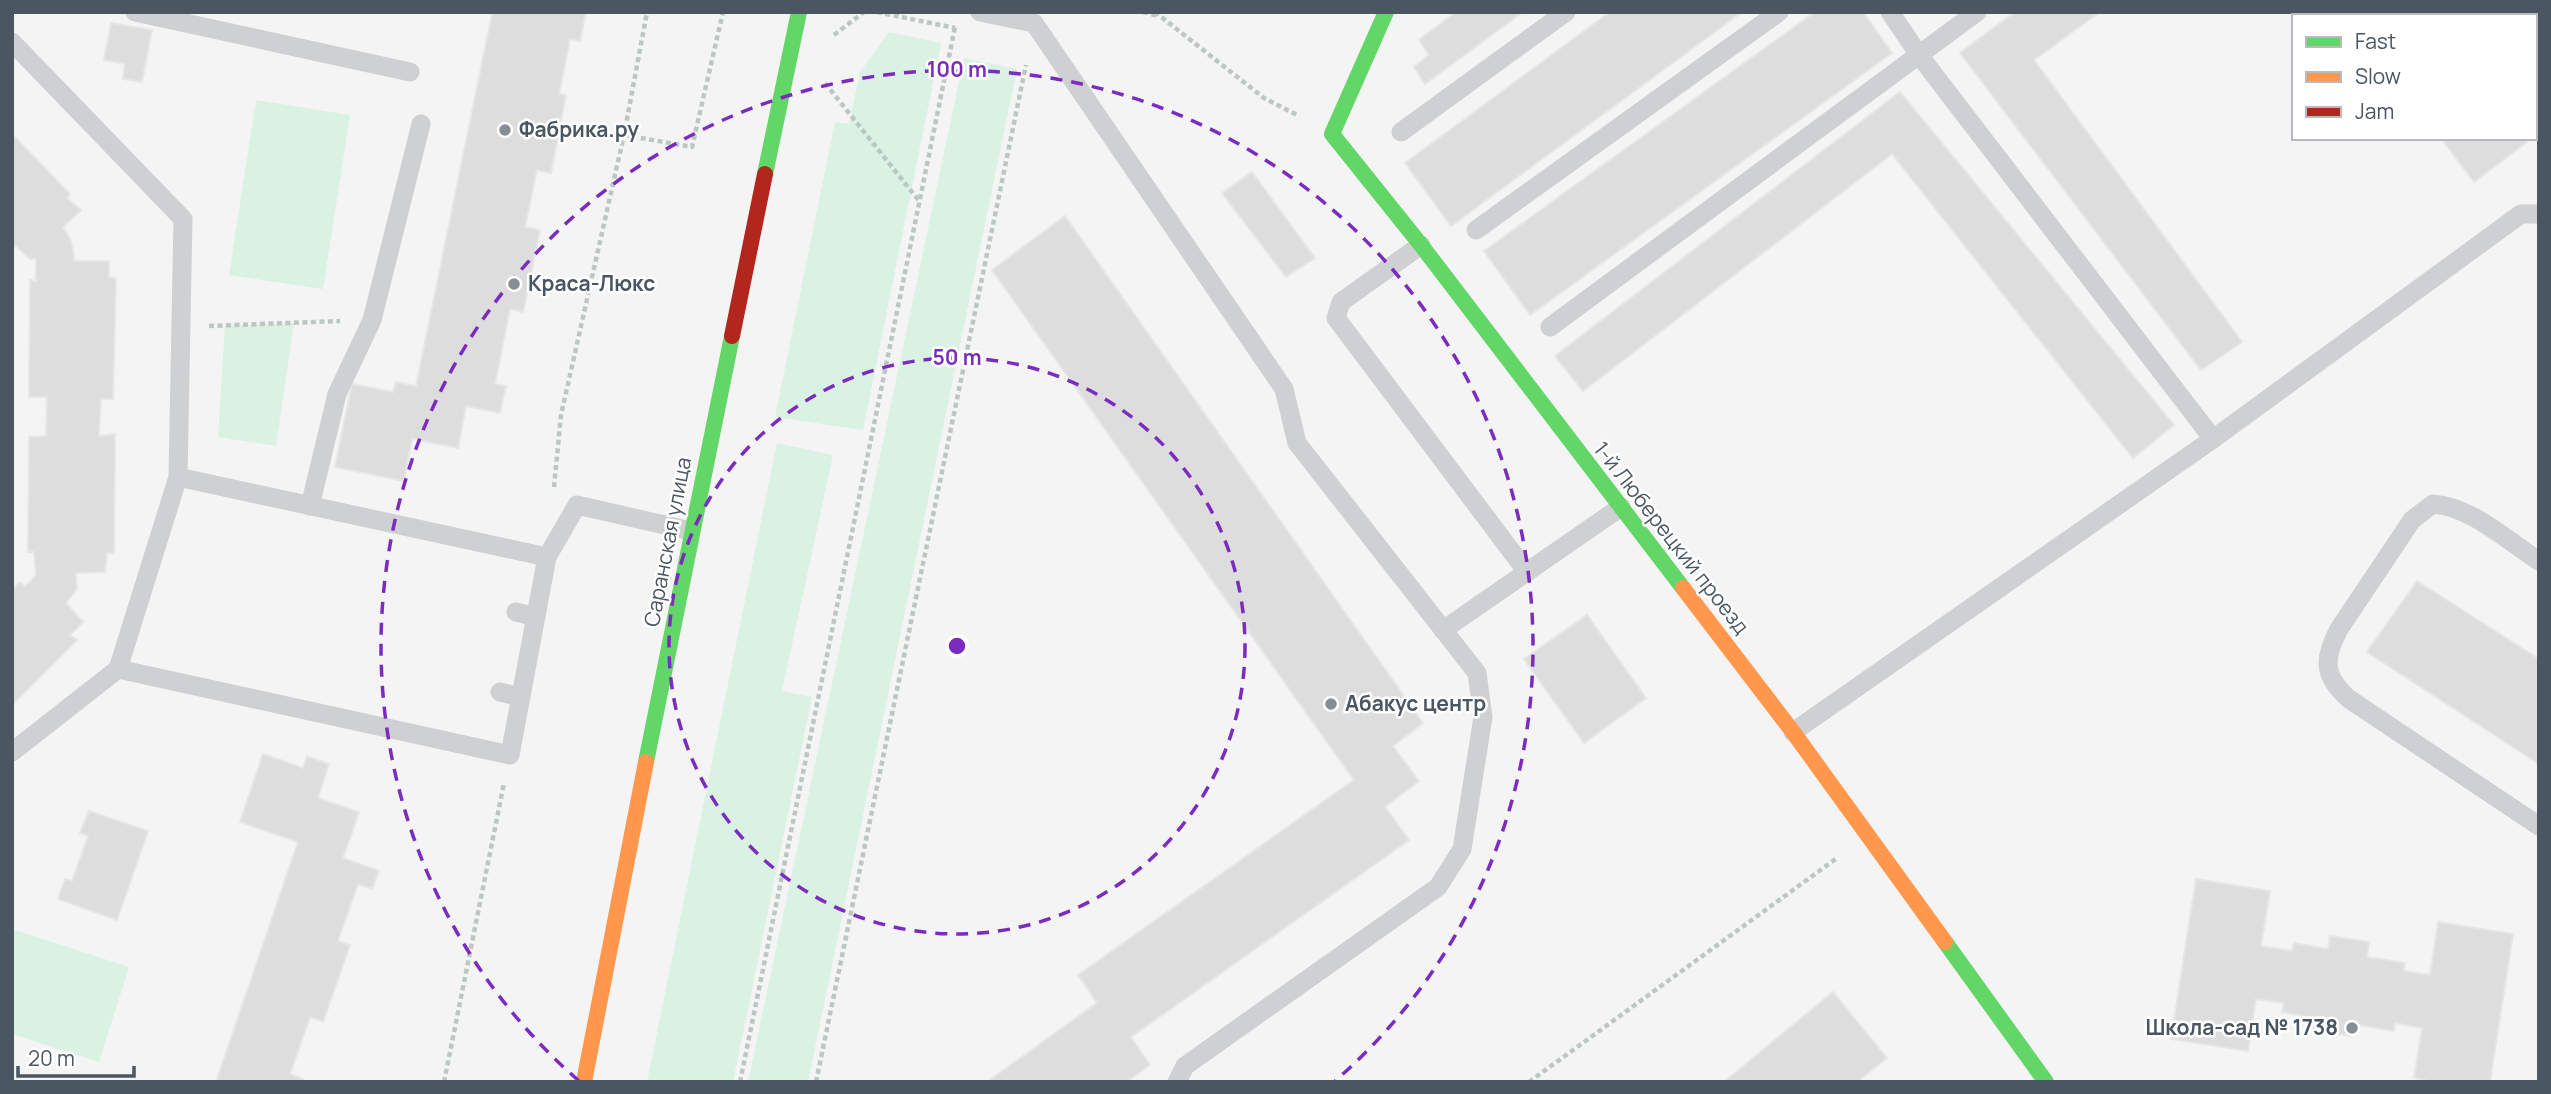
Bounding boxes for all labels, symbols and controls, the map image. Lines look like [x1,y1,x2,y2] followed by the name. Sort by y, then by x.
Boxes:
[2292,14,2537,140] legend
[2355,27,2396,55] text: Fast
[927,55,987,83] text: 100 m
[2355,62,2401,90] text: Slow
[2355,97,2394,125] text: Jam
[519,115,639,143] place label: Фабрика.ру
[497,122,513,138] marker: Фабрика.ру
[528,269,655,297] place label: Краса-Люкс
[506,276,522,292] marker: Краса-Люкс
[932,343,982,371] text: 50 m
[1588,435,1756,639] street label: 1-й Люберецкий проезд
[637,455,697,629] street label: Саранская улица
[945,634,969,658] centre of rings
[1345,689,1486,717] place label: Абакус центр
[1323,696,1339,712] marker: Абакус центр
[2145,1013,2338,1041] place label: Школа-сад № 1738
[2344,1020,2360,1036] marker: Школа-сад № 1738
[18,1034,133,1078] scale bar
[28,1044,75,1072] text: 20 m

